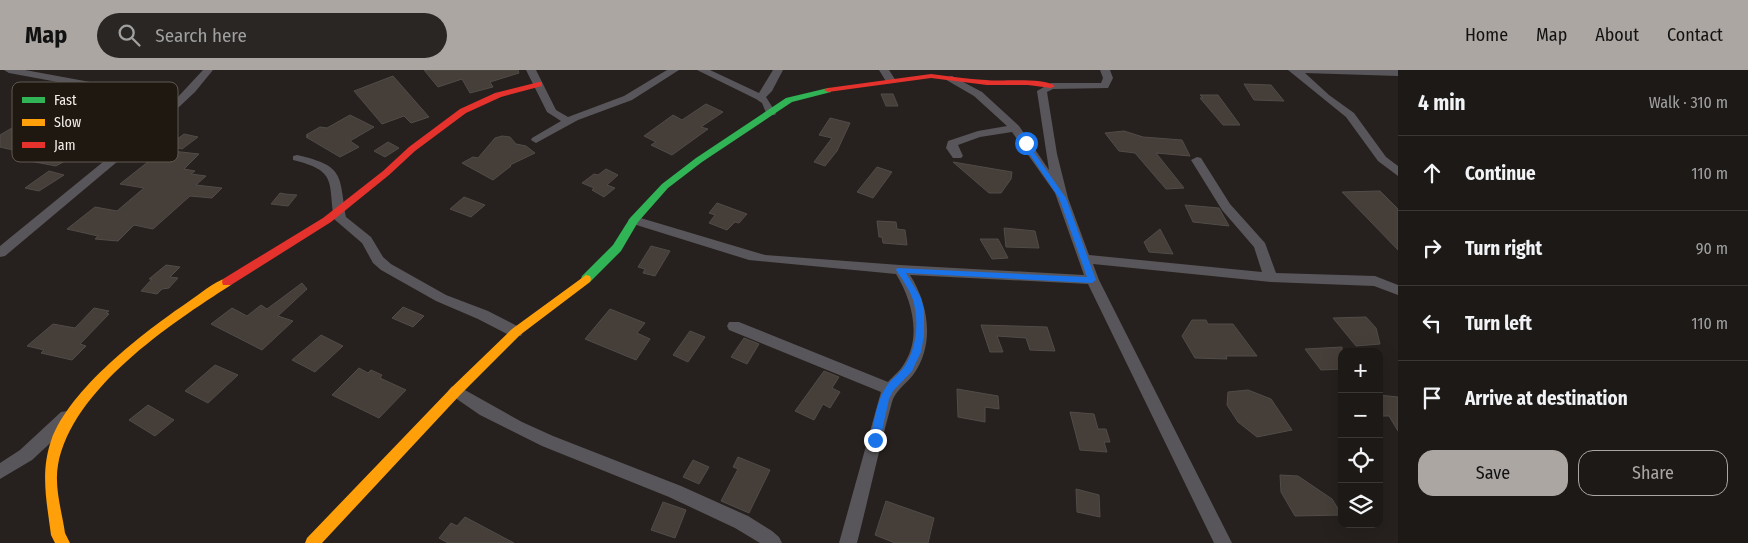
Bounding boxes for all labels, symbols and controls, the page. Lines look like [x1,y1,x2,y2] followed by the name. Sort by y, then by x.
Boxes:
[97,13,447,58] search box
[25,21,67,49] text: Map
[115,21,143,49] icon: search
[155,24,247,47] text: Search here
[1465,24,1508,46] text: Home
[1536,24,1567,46] text: Map
[1595,24,1639,46] text: About
[1667,24,1723,46] text: Contact
[12,82,178,162] legend
[1418,90,1466,116] text: 4 min
[54,92,77,109] text: Fast
[1649,93,1728,112] text: Walk · 310 m
[54,114,81,131] text: Slow
[1015,132,1038,155] route start
[54,137,75,154] text: Jam
[1418,159,1446,187] icon: ahead
[1465,162,1536,185] text: Continue
[1691,164,1728,183] text: 110 m
[1418,234,1446,262] icon: right
[1465,237,1542,260] text: Turn right
[1696,239,1728,258] text: 90 m
[1418,309,1446,337] icon: left
[1465,312,1532,335] text: Turn left
[1691,314,1728,333] text: 110 m
[1338,348,1383,528] map controls
[1338,348,1383,393] button: +
[1418,384,1446,412] icon: arrive
[1465,387,1628,410] text: Arrive at destination
[1338,393,1383,438] button: −
[864,429,887,452] route end
[1338,438,1383,483] button: locate
[1418,450,1568,496] button: Save
[1578,450,1728,496] button: Share
[1338,483,1383,528] button: layers

